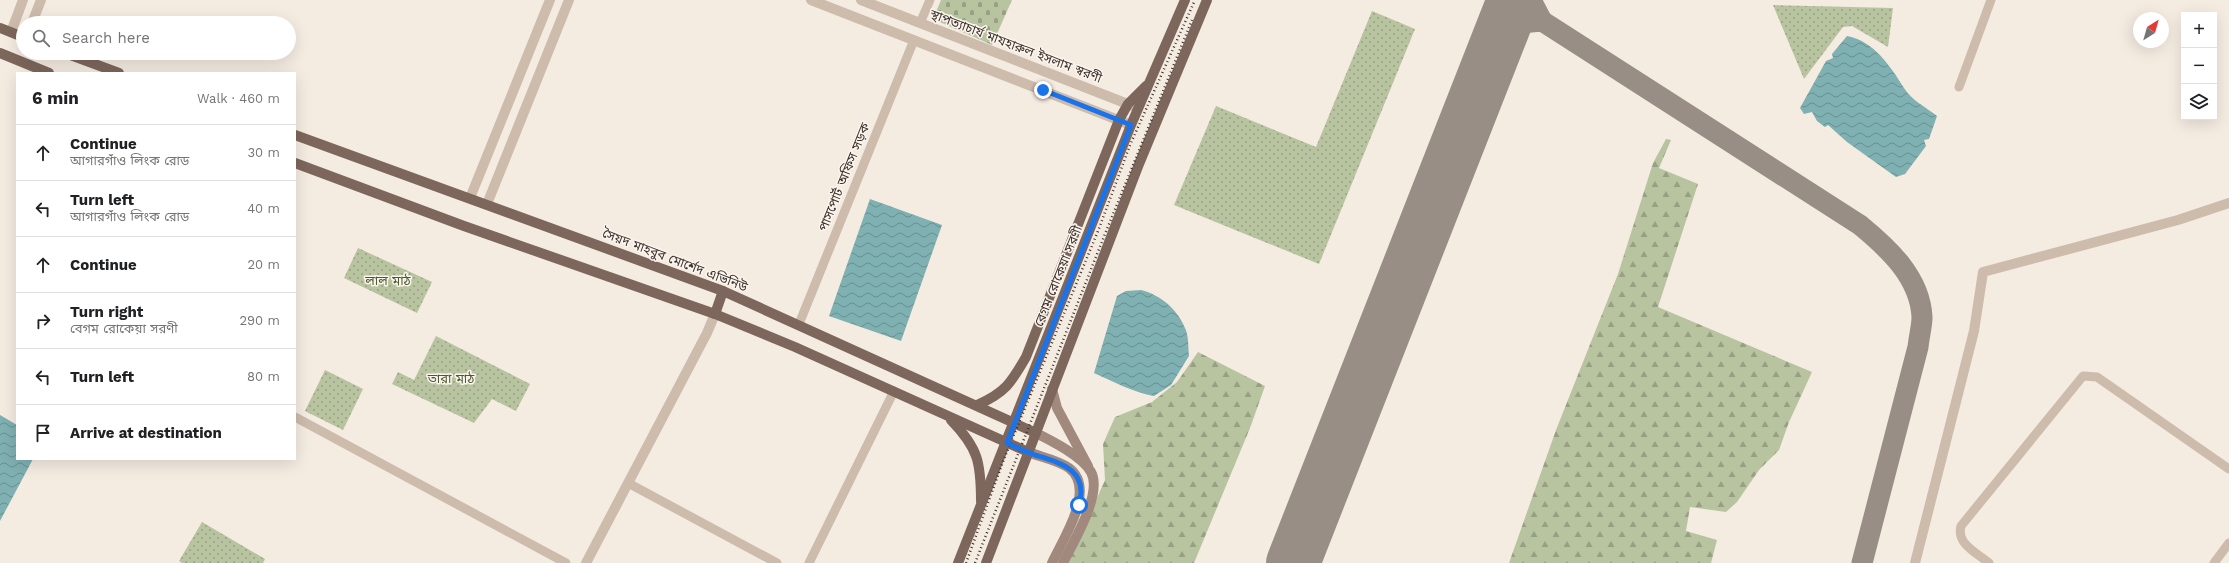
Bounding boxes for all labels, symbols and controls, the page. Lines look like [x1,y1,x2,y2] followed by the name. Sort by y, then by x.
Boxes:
[927,6,1105,86] street label: স্থাপত্যাচার্য মাযহারুল ইসলাম স্বরণী
[2133,12,2169,48] north arrow
[2181,12,2217,120] map controls
[2181,12,2217,48] button: +
[16,16,296,60] search box
[30,27,52,49] icon: search
[62,29,150,47] text: Search here
[2181,48,2217,84] button: −
[1034,81,1052,99] route end
[2181,84,2217,120] button: layers
[32,88,79,108] text: 6 min
[197,91,280,106] text: Walk · 460 m
[815,120,873,233] street label: পাসপোর্ট অফিস সড়ক
[70,135,137,153] text: Continue
[32,142,54,164] icon: ahead
[248,145,280,160] text: 30 m
[70,153,189,168] text: আগারগাঁও লিংক রোড
[70,191,134,209] text: Turn left
[32,198,54,220] icon: left
[247,201,280,216] text: 40 m
[70,209,189,224] text: আগারগাঁও লিংক রোড
[1031,223,1085,329] street label: বেগম রোকেয়া সরণী
[599,225,750,296] street label: সৈয়দ মাহবুব মোর্শেদ এভিনিউ
[32,254,54,276] icon: ahead
[70,256,137,274] text: Continue
[248,257,280,272] text: 20 m
[364,273,412,288] park label: লাল মাঠ
[70,303,143,321] text: Turn right
[32,310,54,332] icon: right
[239,313,280,328] text: 290 m
[70,321,178,336] text: বেগম রোকেয়া সরণী
[32,366,54,388] icon: left
[70,368,134,386] text: Turn left
[247,369,280,384] text: 80 m
[427,371,475,386] park label: তারা মাঠ
[32,422,54,444] icon: arrive
[70,424,222,442] text: Arrive at destination
[1070,496,1088,514] route start

